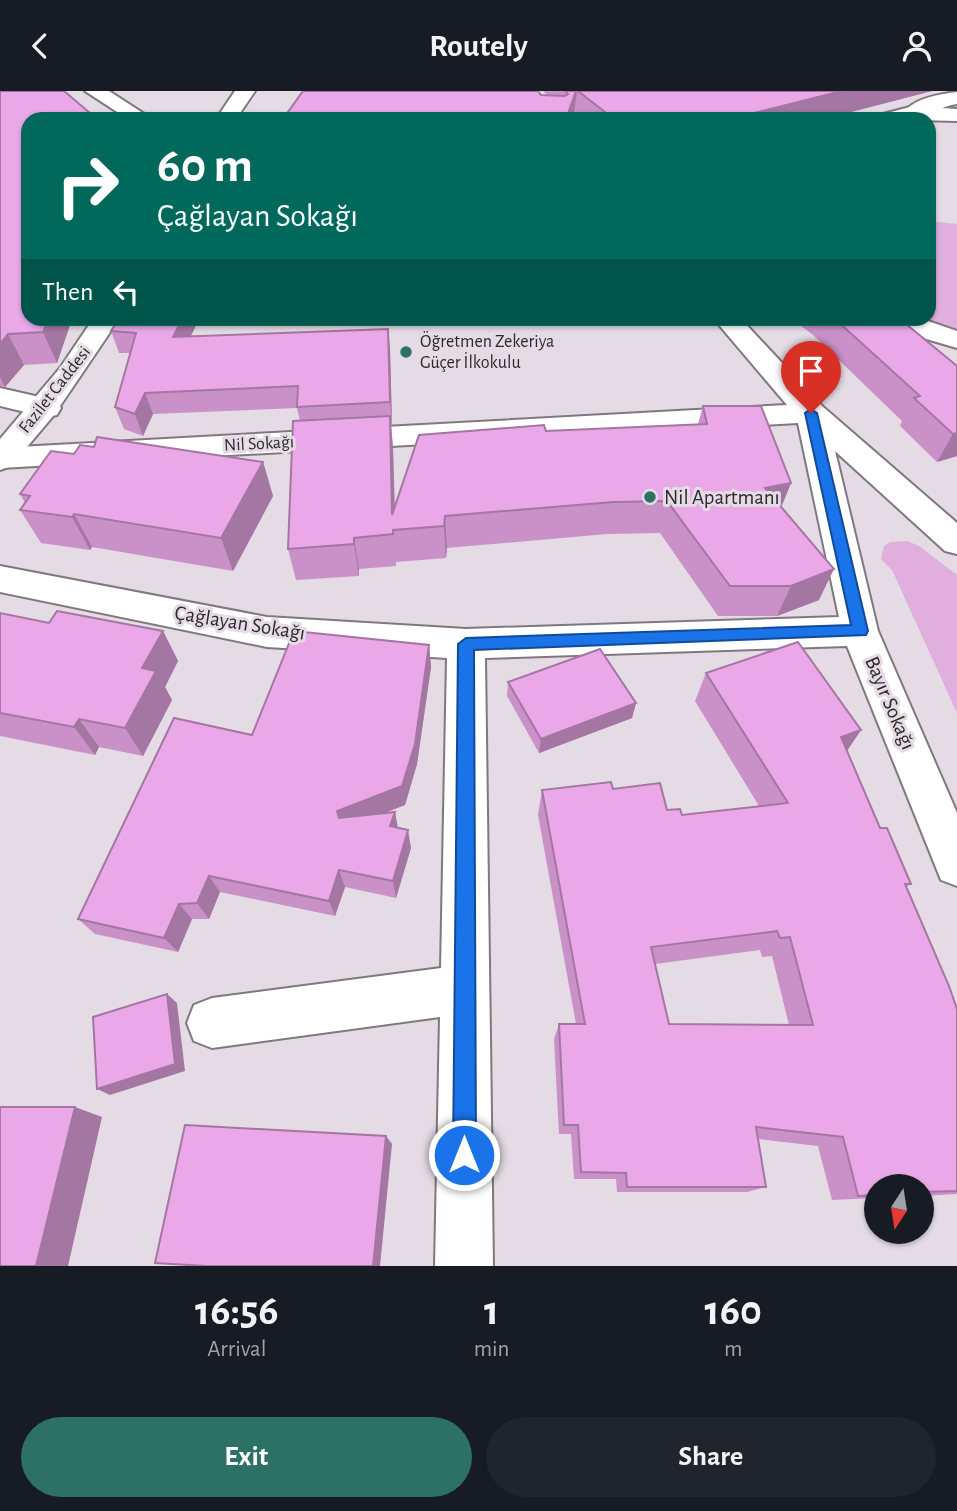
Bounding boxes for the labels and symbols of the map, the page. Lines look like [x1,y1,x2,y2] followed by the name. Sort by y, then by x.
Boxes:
[420,331,554,372] place label: Öğretmen Zekeriya Güçer İlkokulu
[781,341,841,413] pin
[16,343,94,437] street label: Fazilet Caddesi
[398,344,414,360] marker: Öğretmen Zekeriya Güçer İlkokulu
[223,433,295,455] street label: Nil Sokağı
[664,487,780,508] place label: Nil Apartmanı
[642,489,658,505] marker: Nil Apartmanı
[173,602,307,644] street label: Çağlayan Sokağı
[861,653,919,753] street label: Bayır Sokağı
[427,1118,501,1192] position arrow
[864,1174,934,1244] north arrow

